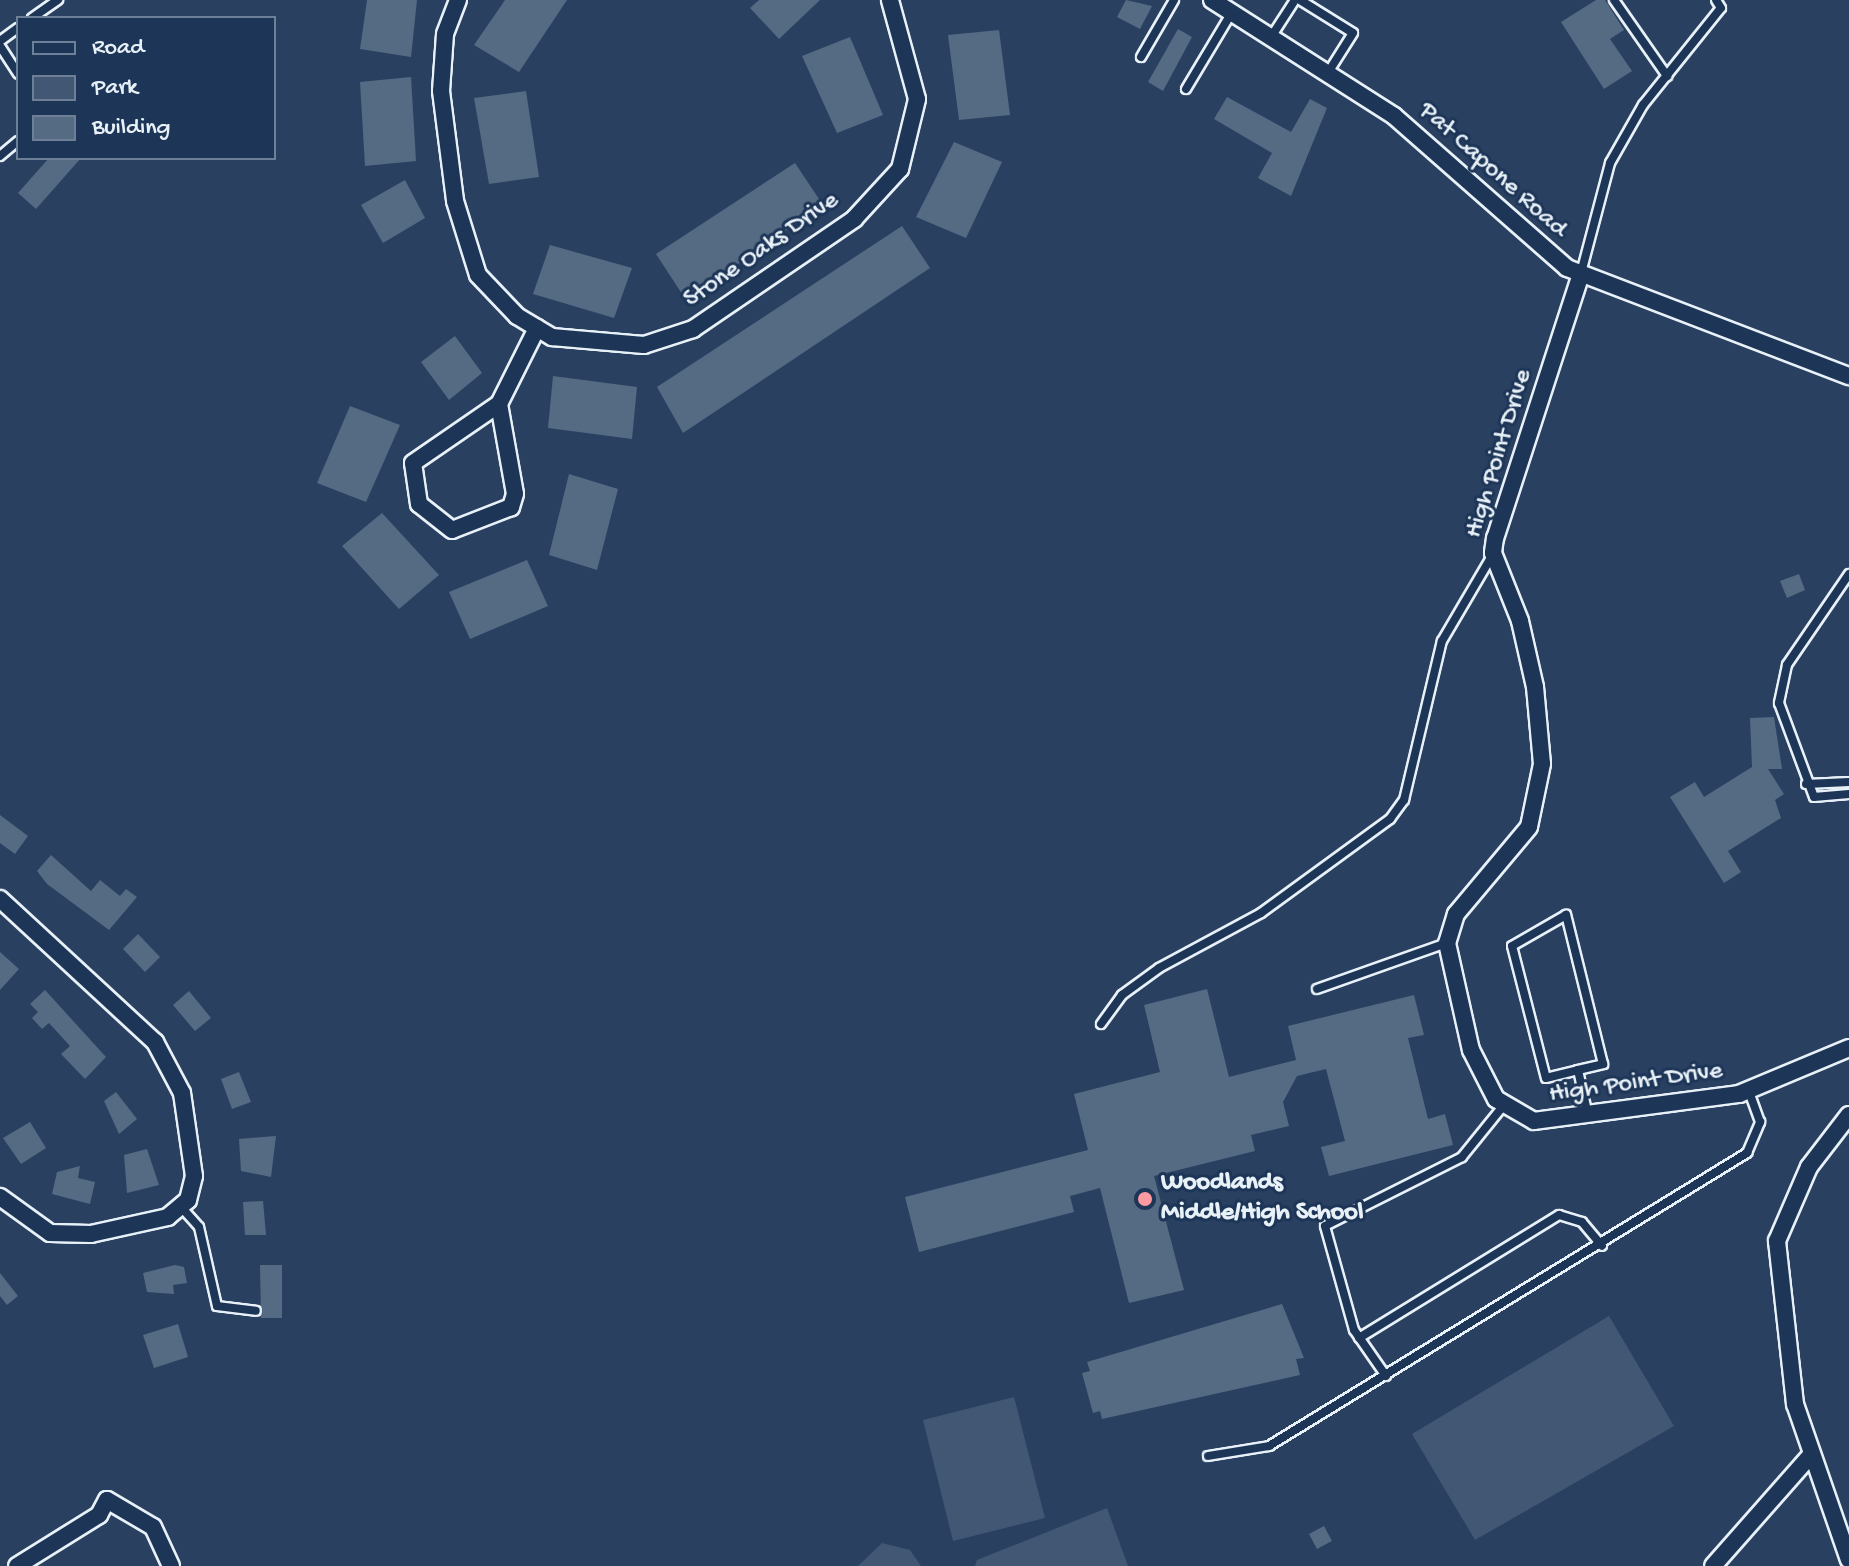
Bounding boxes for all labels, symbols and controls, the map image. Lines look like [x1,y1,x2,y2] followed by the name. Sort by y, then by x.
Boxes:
[16,16,276,160] legend
[92,34,144,63] text: Road
[92,74,138,103] text: Park
[1411,96,1573,246] street label: Pat Capone Road
[92,114,170,143] text: Building
[678,186,846,316] street label: Stone Oaks Drive
[1460,366,1540,542] street label: High Point Drive
[1547,1056,1725,1112] street label: High Point Drive
[1161,1168,1364,1230] place label: Woodlands Middle/High School
[1136,1190,1154,1208] marker: Woodlands Middle/High School

